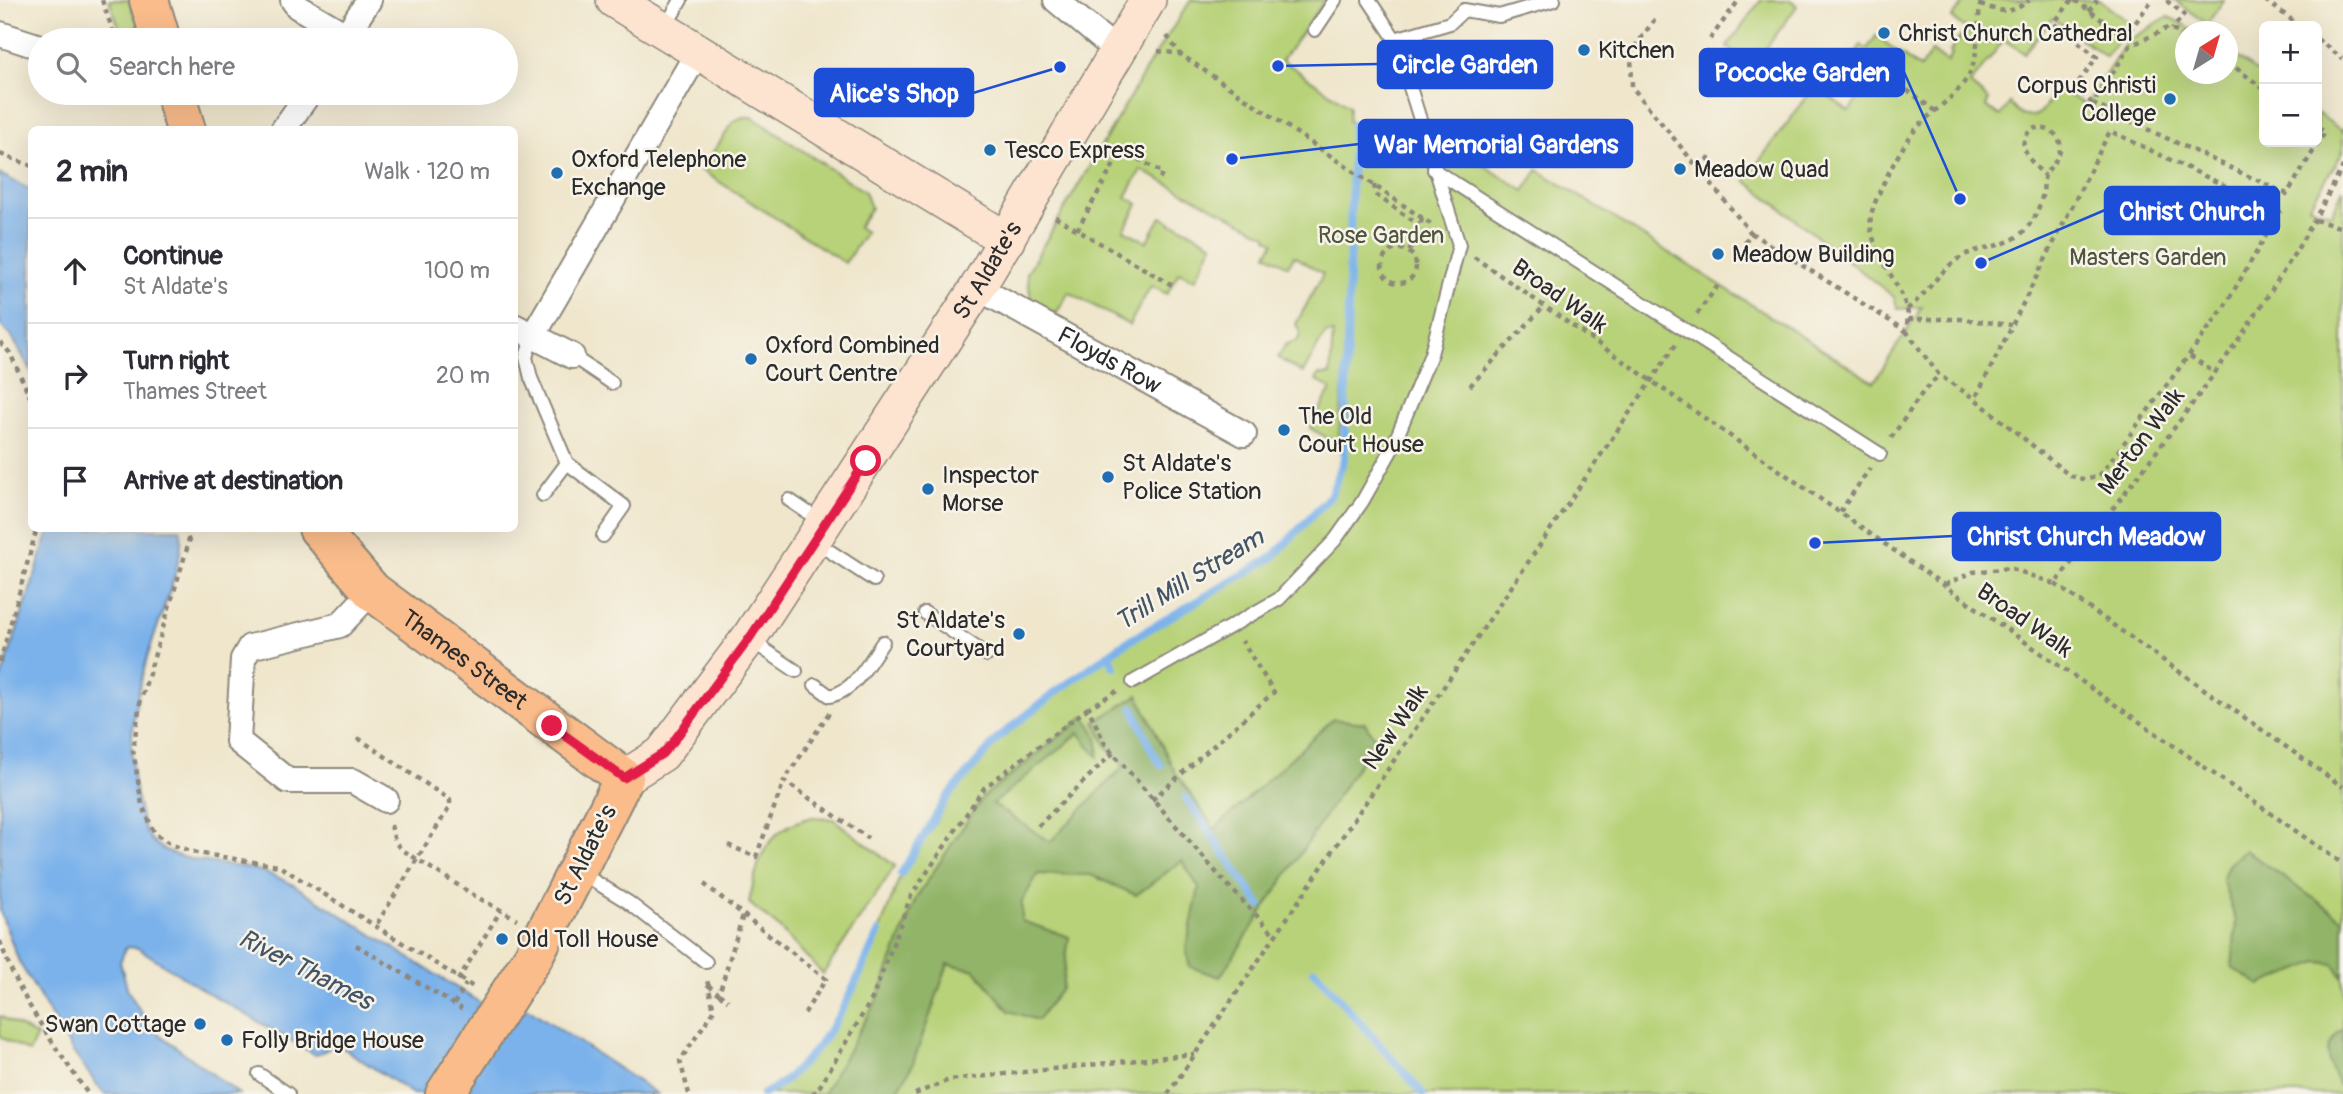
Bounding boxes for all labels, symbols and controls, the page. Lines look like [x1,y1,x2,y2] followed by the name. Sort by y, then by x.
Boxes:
[1898,19,2133,48] place label: Christ Church Cathedral
[2175,21,2238,84] north arrow
[2259,21,2322,147] map controls
[2259,21,2322,84] button: +
[1876,25,1892,41] marker: Christ Church Cathedral
[28,28,518,105] search box
[1598,36,1675,65] place label: Kitchen
[1378,41,1552,88] callout: Circle Garden
[1576,42,1592,58] marker: Kitchen
[52,48,90,86] icon: search
[1392,49,1538,81] text: Circle Garden
[1700,49,1904,96] callout: Pococke Garden
[108,51,235,83] text: Search here
[1714,57,1890,89] text: Pococke Garden
[815,69,973,116] callout: Alice's Shop
[2017,71,2156,128] place label: Corpus Christi College
[829,78,959,110] text: Alice's Shop
[2259,84,2322,147] button: −
[2162,91,2178,107] marker: Corpus Christi College
[1359,120,1632,167] callout: War Memorial Gardens
[1374,129,1619,161] text: War Memorial Gardens
[1004,136,1145,165] place label: Tesco Express
[982,142,998,158] marker: Tesco Express
[571,145,747,202] place label: Oxford Telephone Exchange
[56,153,128,190] text: 2 min
[1694,155,1829,184] place label: Meadow Quad
[364,157,490,186] text: Walk · 120 m
[1672,161,1688,177] marker: Meadow Quad
[549,165,565,181] marker: Oxford Telephone Exchange
[2105,187,2279,234] callout: Christ Church
[2119,196,2265,228] text: Christ Church
[947,216,1028,325] street label: St Aldate's
[1318,221,1444,250] park label: Rose Garden
[123,240,223,272] text: Continue
[1732,240,1895,269] place label: Meadow Building
[2069,243,2227,272] park label: Masters Garden
[1710,246,1726,262] marker: Meadow Building
[56,252,94,290] icon: ahead
[1506,253,1613,340] street label: Broad Walk
[424,256,490,285] text: 100 m
[123,272,228,301] text: St Aldate's
[1052,321,1166,401] street label: Floyds Row
[765,331,940,388] place label: Oxford Combined Court Centre
[123,345,229,377] text: Turn right
[743,351,759,367] marker: Oxford Combined Court Centre
[56,357,94,395] icon: right
[436,361,490,390] text: 20 m
[123,377,267,406] text: Thames Street
[2092,382,2191,500] street label: Merton Walk
[1298,402,1424,459] place label: The Old Court House
[1276,422,1292,438] marker: The Old Court House
[850,445,881,476] route start
[1122,449,1262,506] place label: St Aldate's Police Station
[942,461,1040,518] place label: Inspector Morse
[56,462,94,500] icon: arrive
[123,465,343,497] text: Arrive at destination
[1100,469,1116,485] marker: St Aldate's Police Station
[920,481,936,497] marker: Inspector Morse
[1953,513,2220,560] callout: Christ Church Meadow
[1109,520,1271,638] water label: Trill Mill Stream
[1967,521,2206,553] text: Christ Church Meadow
[1971,577,2078,664] street label: Broad Walk
[395,604,533,716] street label: Thames Street
[896,606,1005,663] place label: St Aldate's Courtyard
[1011,626,1027,642] marker: St Aldate's Courtyard
[1356,679,1435,776] street label: New Walk
[536,710,567,741] route end
[548,800,623,911] street label: St Aldate's
[233,922,381,1019] water label: River Thames
[516,925,659,954] place label: Old Toll House
[494,931,510,947] marker: Old Toll House
[44,1010,186,1039] place label: Swan Cottage
[192,1016,208,1032] marker: Swan Cottage
[241,1026,424,1055] place label: Folly Bridge House
[219,1032,235,1048] marker: Folly Bridge House

